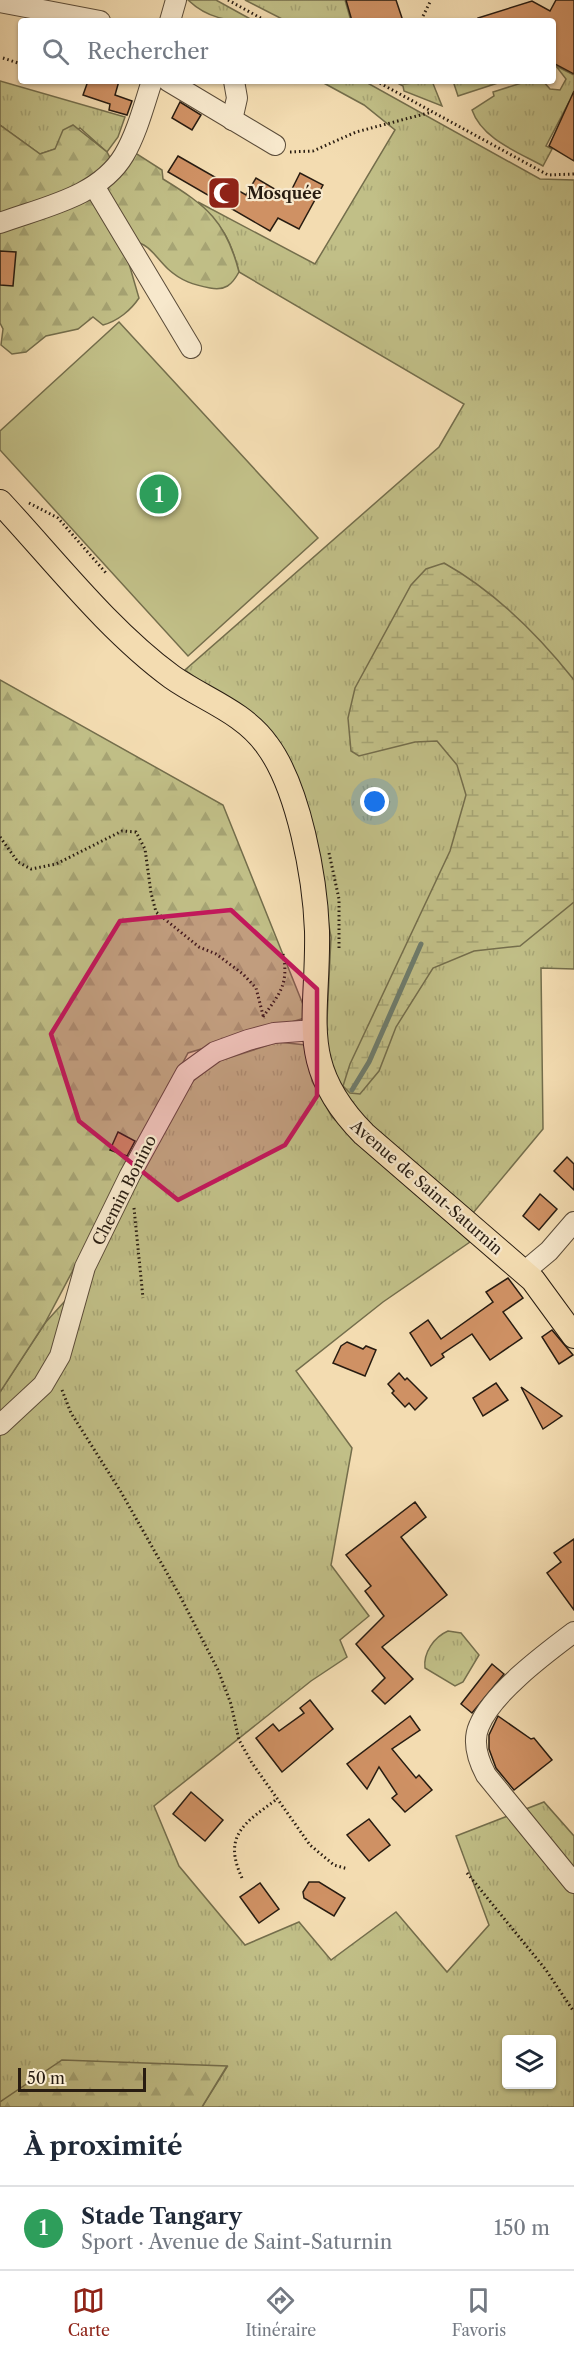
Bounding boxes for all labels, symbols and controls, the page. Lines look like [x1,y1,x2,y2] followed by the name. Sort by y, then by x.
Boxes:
[18,18,556,84] search box
[39,35,72,68] icon: search
[87,38,209,65] text: Rechercher
[206,175,242,211] mosque icon: Mosquée
[247,183,322,203] place label: Mosquée
[140,472,178,516] pin: 1
[360,787,389,816] your location
[346,1115,507,1259] street label: Avenue de Saint-Saturnin
[88,1131,160,1248] street label: Chemin Bonino
[502,2035,556,2089] map controls
[502,2035,556,2089] button: layers
[18,2065,146,2092] scale bar
[27,2068,65,2088] text: 50 m
[24,2130,183,2162] text: À proximité
[81,2203,242,2230] text: Stade Tangary
[39,2216,48,2240] text: 1
[494,2216,550,2240] text: 150 m
[81,2230,392,2254] text: Sport · Avenue de Saint-Saturnin
[68,2284,110,2340] tab: Carte
[245,2284,316,2340] tab: Itinéraire
[452,2284,506,2340] tab: Favoris

